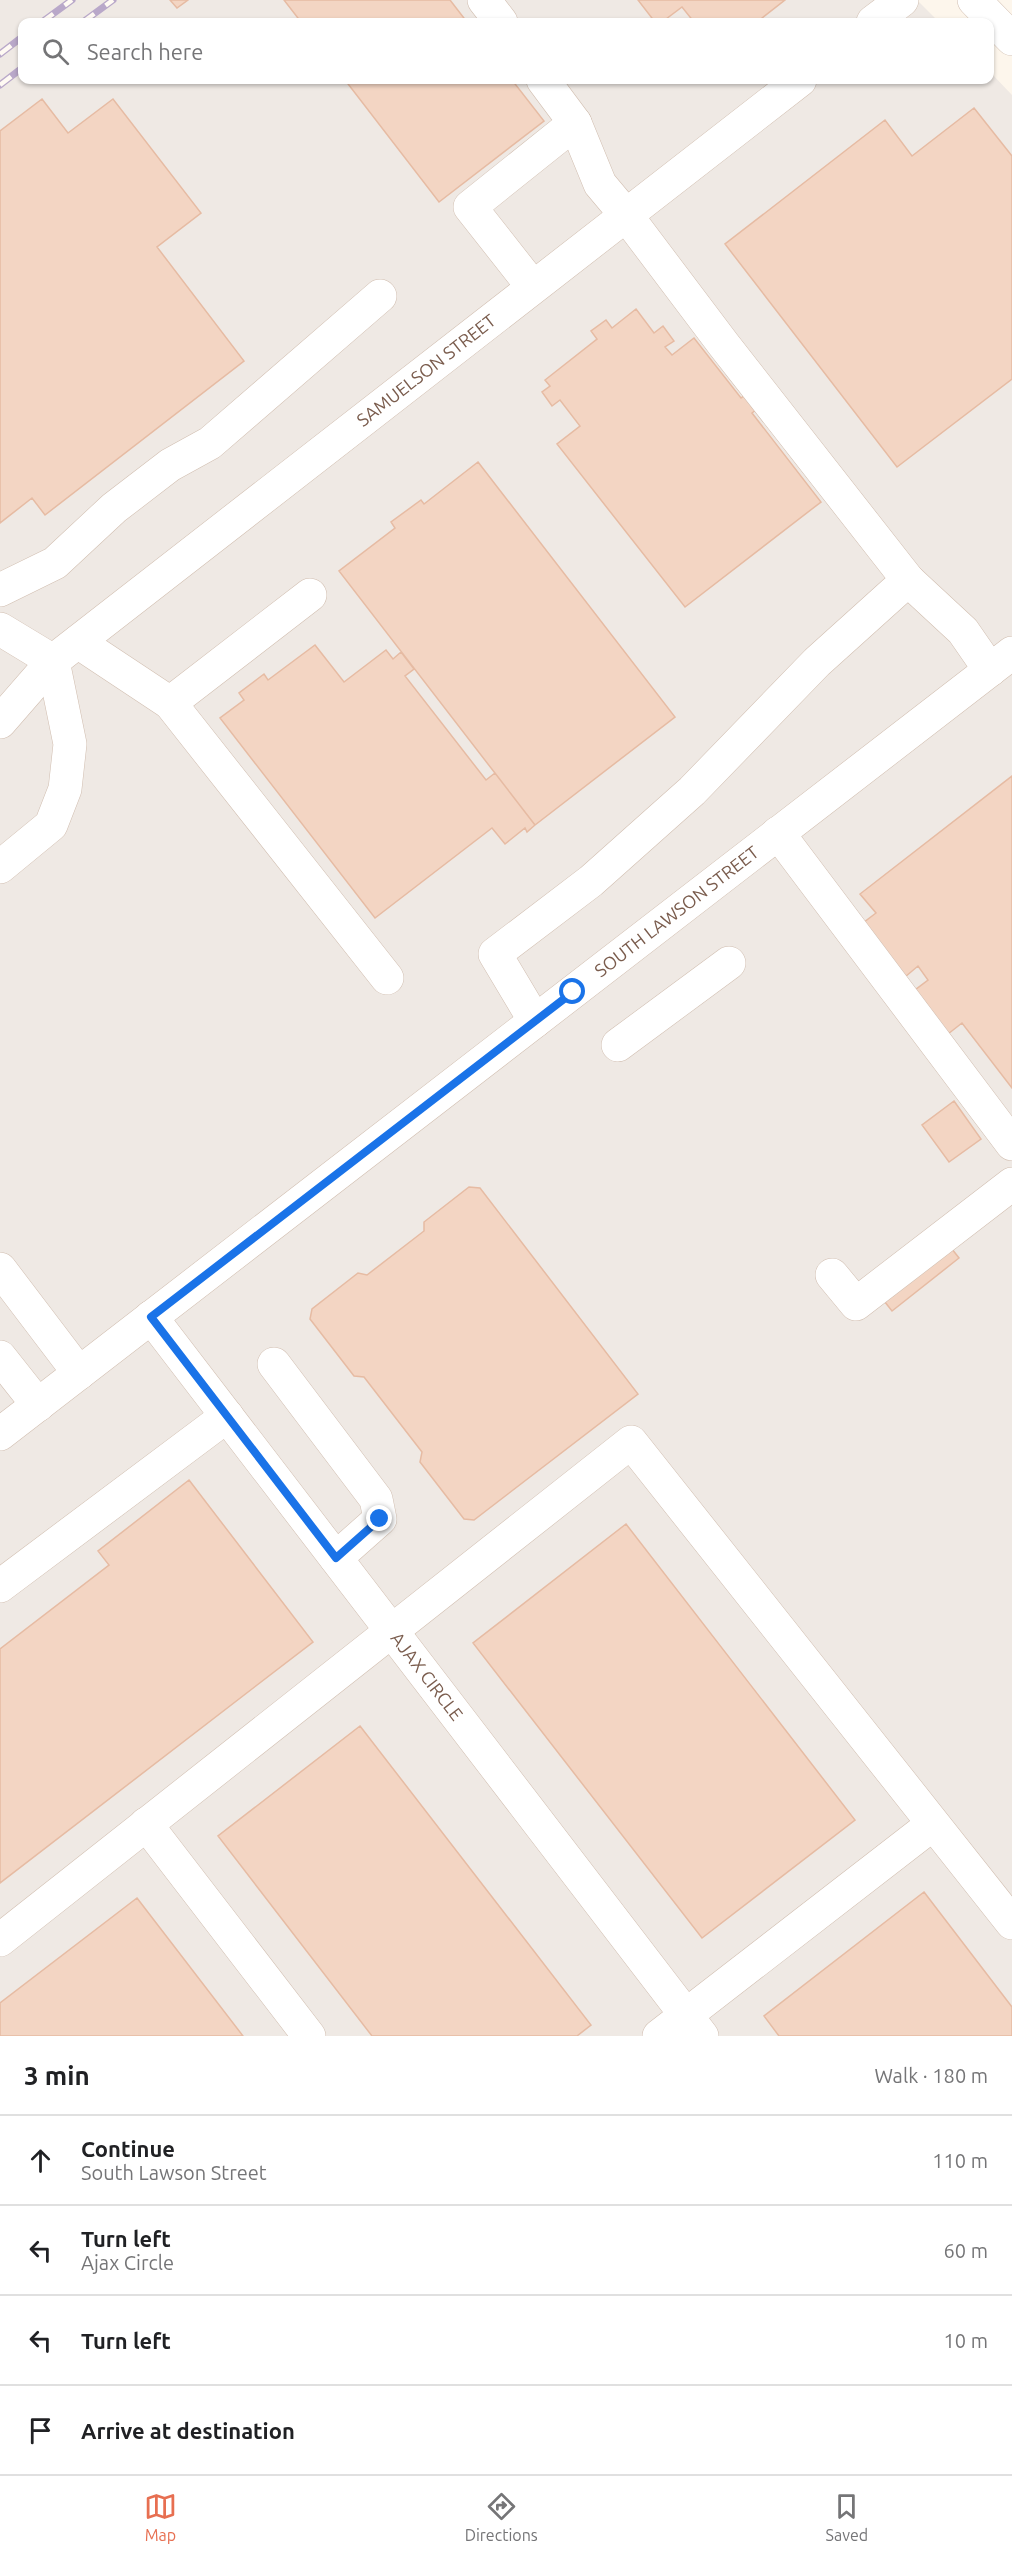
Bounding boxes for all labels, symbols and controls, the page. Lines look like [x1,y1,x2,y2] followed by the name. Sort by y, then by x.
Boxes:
[18,18,994,84] search box
[39,35,72,68] icon: search
[87,39,203,64] text: Search here
[353,310,499,430] street label: SAMUELSON STREET
[590,841,762,980] street label: SOUTH LAWSON STREET
[559,978,585,1004] route start
[366,1505,392,1531] route end
[387,1628,467,1724] street label: AJAX CIRCLE
[24,2061,90,2090] text: 3 min
[875,2064,988,2087] text: Walk · 180 m
[81,2136,175,2161] text: Continue
[24,2144,57,2177] icon: ahead
[932,2149,988,2172] text: 110 m
[81,2161,267,2184] text: South Lawson Street
[81,2226,171,2251] text: Turn left
[24,2234,57,2267] icon: left
[944,2239,988,2262] text: 60 m
[81,2251,174,2274] text: Ajax Circle
[24,2324,57,2357] icon: left
[81,2328,171,2353] text: Turn left
[944,2329,988,2352] text: 10 m
[24,2414,57,2447] icon: arrive
[81,2418,295,2443] text: Arrive at destination
[144,2490,177,2544] tab: Map
[465,2490,538,2544] tab: Directions
[826,2490,868,2544] tab: Saved

